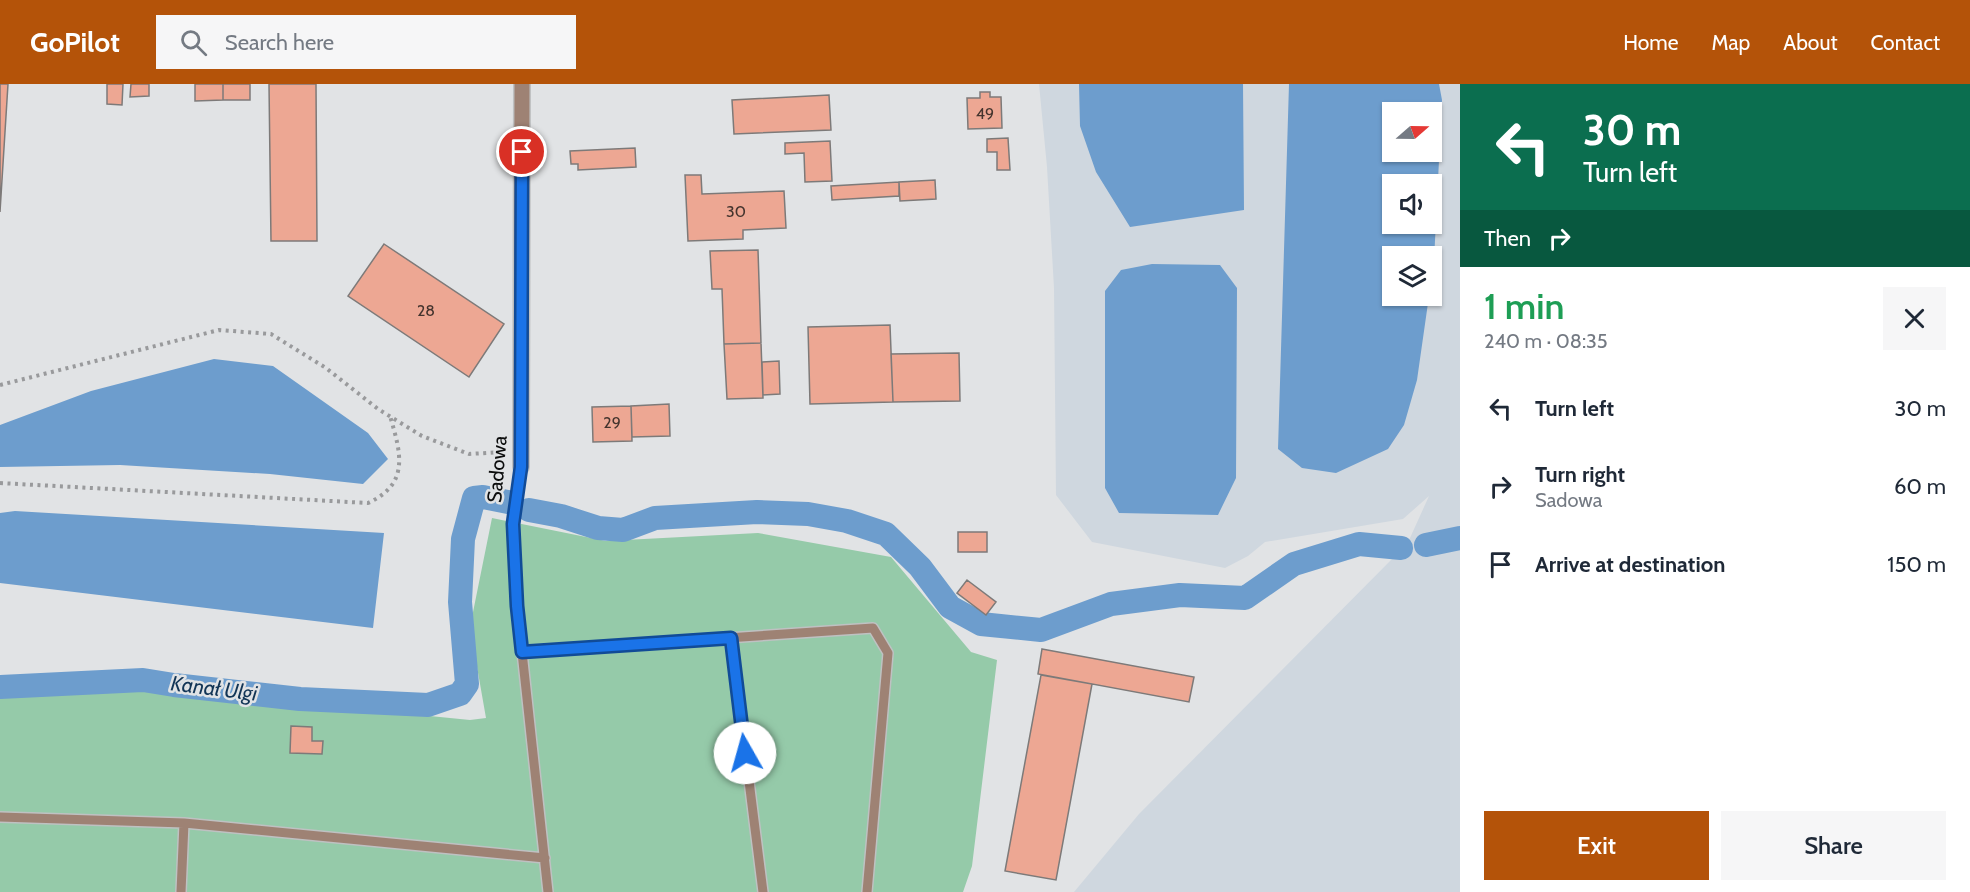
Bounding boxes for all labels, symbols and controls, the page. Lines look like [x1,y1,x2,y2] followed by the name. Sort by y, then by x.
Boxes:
[156,15,576,69] search box
[30,25,120,59] text: GoPilot
[177,26,210,59] icon: search
[225,29,334,56] text: Search here
[1623,30,1679,55] text: Home
[1712,30,1750,55] text: Map
[1783,30,1837,55] text: About
[1870,30,1940,55] text: Contact
[1382,102,1442,162] north arrow
[1382,102,1442,306] map controls
[976,104,994,123] house number: 49
[1583,104,1681,156] text: 30 m
[1484,108,1562,186] icon: left
[496,126,547,177] pin
[505,135,538,168] icon: arrive
[1583,156,1677,189] text: Turn left
[1382,174,1442,234] button: sound
[726,202,746,221] house number: 30
[1543,222,1576,255] icon: right
[1484,225,1531,252] text: Then
[1382,246,1442,306] button: layers
[1484,284,1564,328] text: 1 min
[1883,287,1946,350] button: close
[417,301,435,320] house number: 28
[1484,329,1608,353] text: 240 m · 08:35
[1484,392,1517,425] icon: left
[1535,395,1614,422] text: Turn left
[1894,395,1946,422] text: 30 m
[603,413,621,432] house number: 29
[482,434,512,504] street label: Sadowa
[1535,461,1625,488] text: Turn right
[1484,470,1517,503] icon: right
[1894,473,1946,500] text: 60 m
[1535,488,1602,512] text: Sadowa
[1484,548,1517,581] icon: arrive
[1535,551,1725,578] text: Arrive at destination
[1887,551,1946,578] text: 150 m
[169,670,259,706] water label: Kanał Ulgi
[713,721,777,785] position arrow
[1484,811,1709,880] button: Exit
[1721,811,1946,880] button: Share

